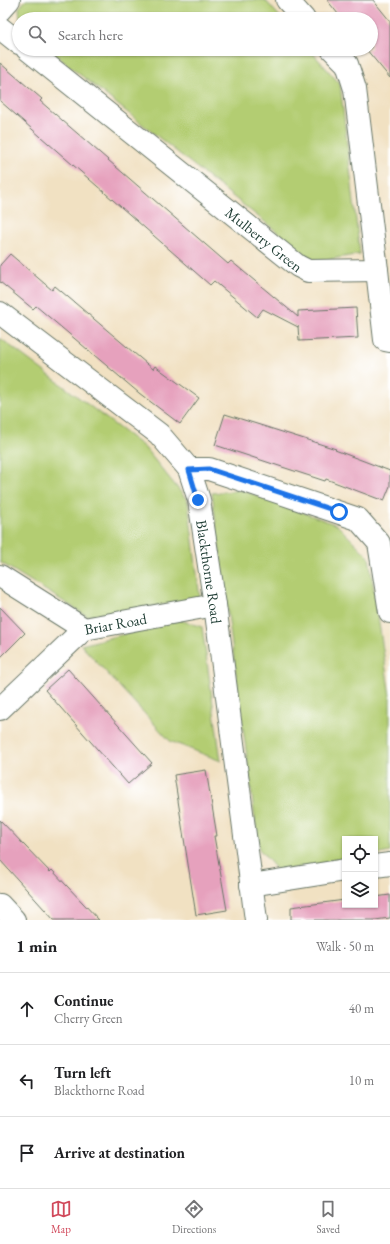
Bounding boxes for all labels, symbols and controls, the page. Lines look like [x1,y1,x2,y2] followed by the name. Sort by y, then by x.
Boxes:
[12,12,378,56] search box
[26,23,48,45] icon: search
[58,25,123,44] text: Search here
[222,202,307,276] street label: Mulberry Green
[189,491,207,509] route end
[330,503,348,521] route start
[193,519,227,625] street label: Blackthorne Road
[83,608,149,638] street label: Briar Road
[342,836,378,908] map controls
[342,836,378,872] button: locate
[342,872,378,908] button: layers
[16,935,57,957] text: 1 min
[316,938,374,955] text: Walk · 50 m
[54,991,114,1010] text: Continue
[16,998,38,1020] icon: ahead
[349,1000,374,1017] text: 40 m
[54,1010,123,1027] text: Cherry Green
[54,1063,111,1082] text: Turn left
[16,1070,38,1092] icon: left
[349,1072,374,1089] text: 10 m
[54,1082,145,1099] text: Blackthorne Road
[16,1142,38,1164] icon: arrive
[54,1143,185,1162] text: Arrive at destination
[50,1198,72,1236] tab: Map
[172,1198,216,1236] tab: Directions
[316,1198,340,1236] tab: Saved

